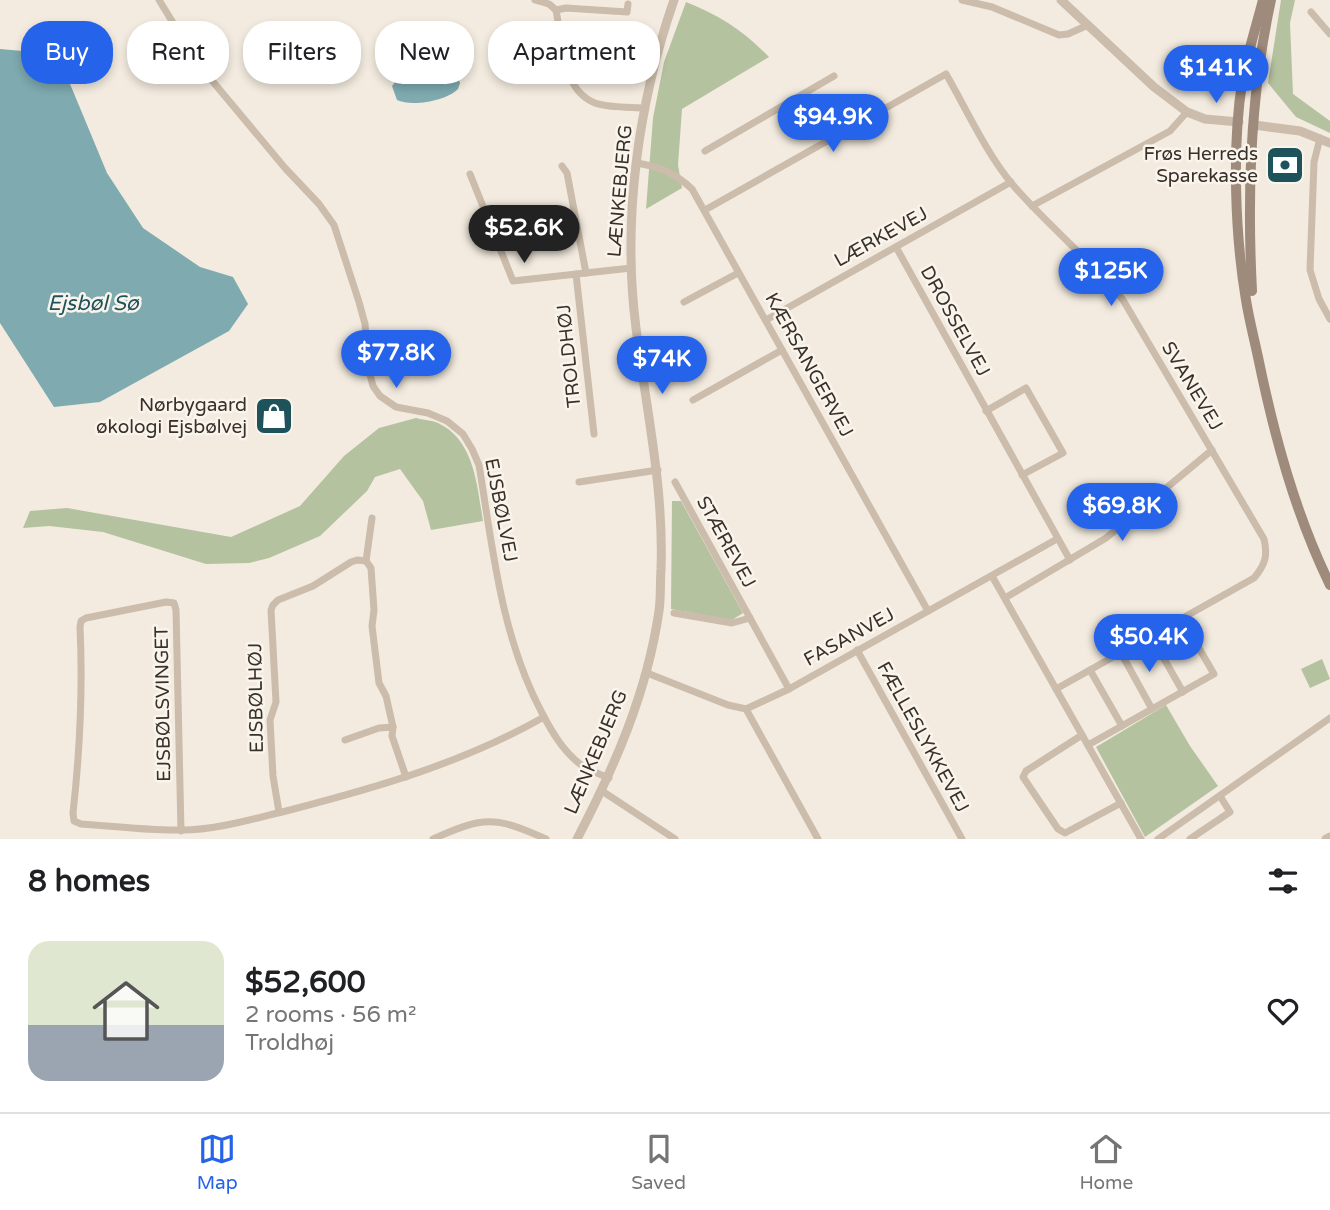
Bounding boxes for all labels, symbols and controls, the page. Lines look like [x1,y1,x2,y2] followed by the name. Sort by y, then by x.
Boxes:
[21,21,113,84] chip: Buy
[127,21,229,84] chip: Rent
[243,21,361,84] chip: Filters
[375,21,474,84] chip: New
[488,21,660,84] chip: Apartment
[1167,46,1265,105] pin: $141K
[1180,54,1252,82] text: $141K
[776,94,890,154] pin: $94.9K
[794,103,872,131] text: $94.9K
[603,124,637,258] street label: LÆNKEBJERG
[1143,143,1258,187] place label: Frøs Herreds Sparekasse
[1264,144,1306,186] bank icon: Frøs Herreds Sparekasse
[831,202,931,272] street label: LÆRKEVEJ
[467,205,581,265] pin: $52.6K
[485,214,563,242] text: $52.6K
[1062,248,1160,308] pin: $125K
[1075,257,1147,285] text: $125K
[916,262,994,380] street label: DROSSELVEJ
[760,289,858,441] street label: KÆRSANGERVEJ
[47,291,140,316] water label: Ejsbøl Sø
[553,303,585,409] street label: TROLDHØJ
[339,330,453,390] pin: $77.8K
[621,336,703,396] pin: $74K
[1157,338,1227,434] street label: SVANEVEJ
[357,339,435,367] text: $77.8K
[633,345,691,373] text: $74K
[96,394,247,438] place label: Nørbygaard økologi Ejsbølvej
[253,395,295,437] shop icon: Nørbygaard økologi Ejsbølvej
[480,456,522,564] street label: EJSBØLVEJ
[1065,484,1179,543] pin: $69.8K
[692,492,760,592] street label: STÆREVEJ
[1083,492,1161,520] text: $69.8K
[800,603,898,671] street label: FASANVEJ
[1092,614,1206,674] pin: $50.4K
[1110,623,1188,651] text: $50.4K
[151,626,175,782] street label: EJSBØLSVINGET
[244,643,268,753] street label: EJSBØLHØJ
[872,658,974,816] street label: FÆLLESLYKKEVEJ
[560,687,632,817] street label: LÆNKEBJERG
[1264,862,1302,900] icon: filters
[28,863,150,900] text: 8 homes
[245,964,365,1001] text: $52,600
[84,969,168,1053] icon: home
[1264,992,1302,1030] icon: heart
[245,1001,416,1029] text: 2 rooms · 56 m²
[245,1029,334,1057] text: Troldhøj
[197,1130,238,1194] tab: Map
[631,1130,686,1194] tab: Saved
[1079,1130,1133,1194] tab: Home

